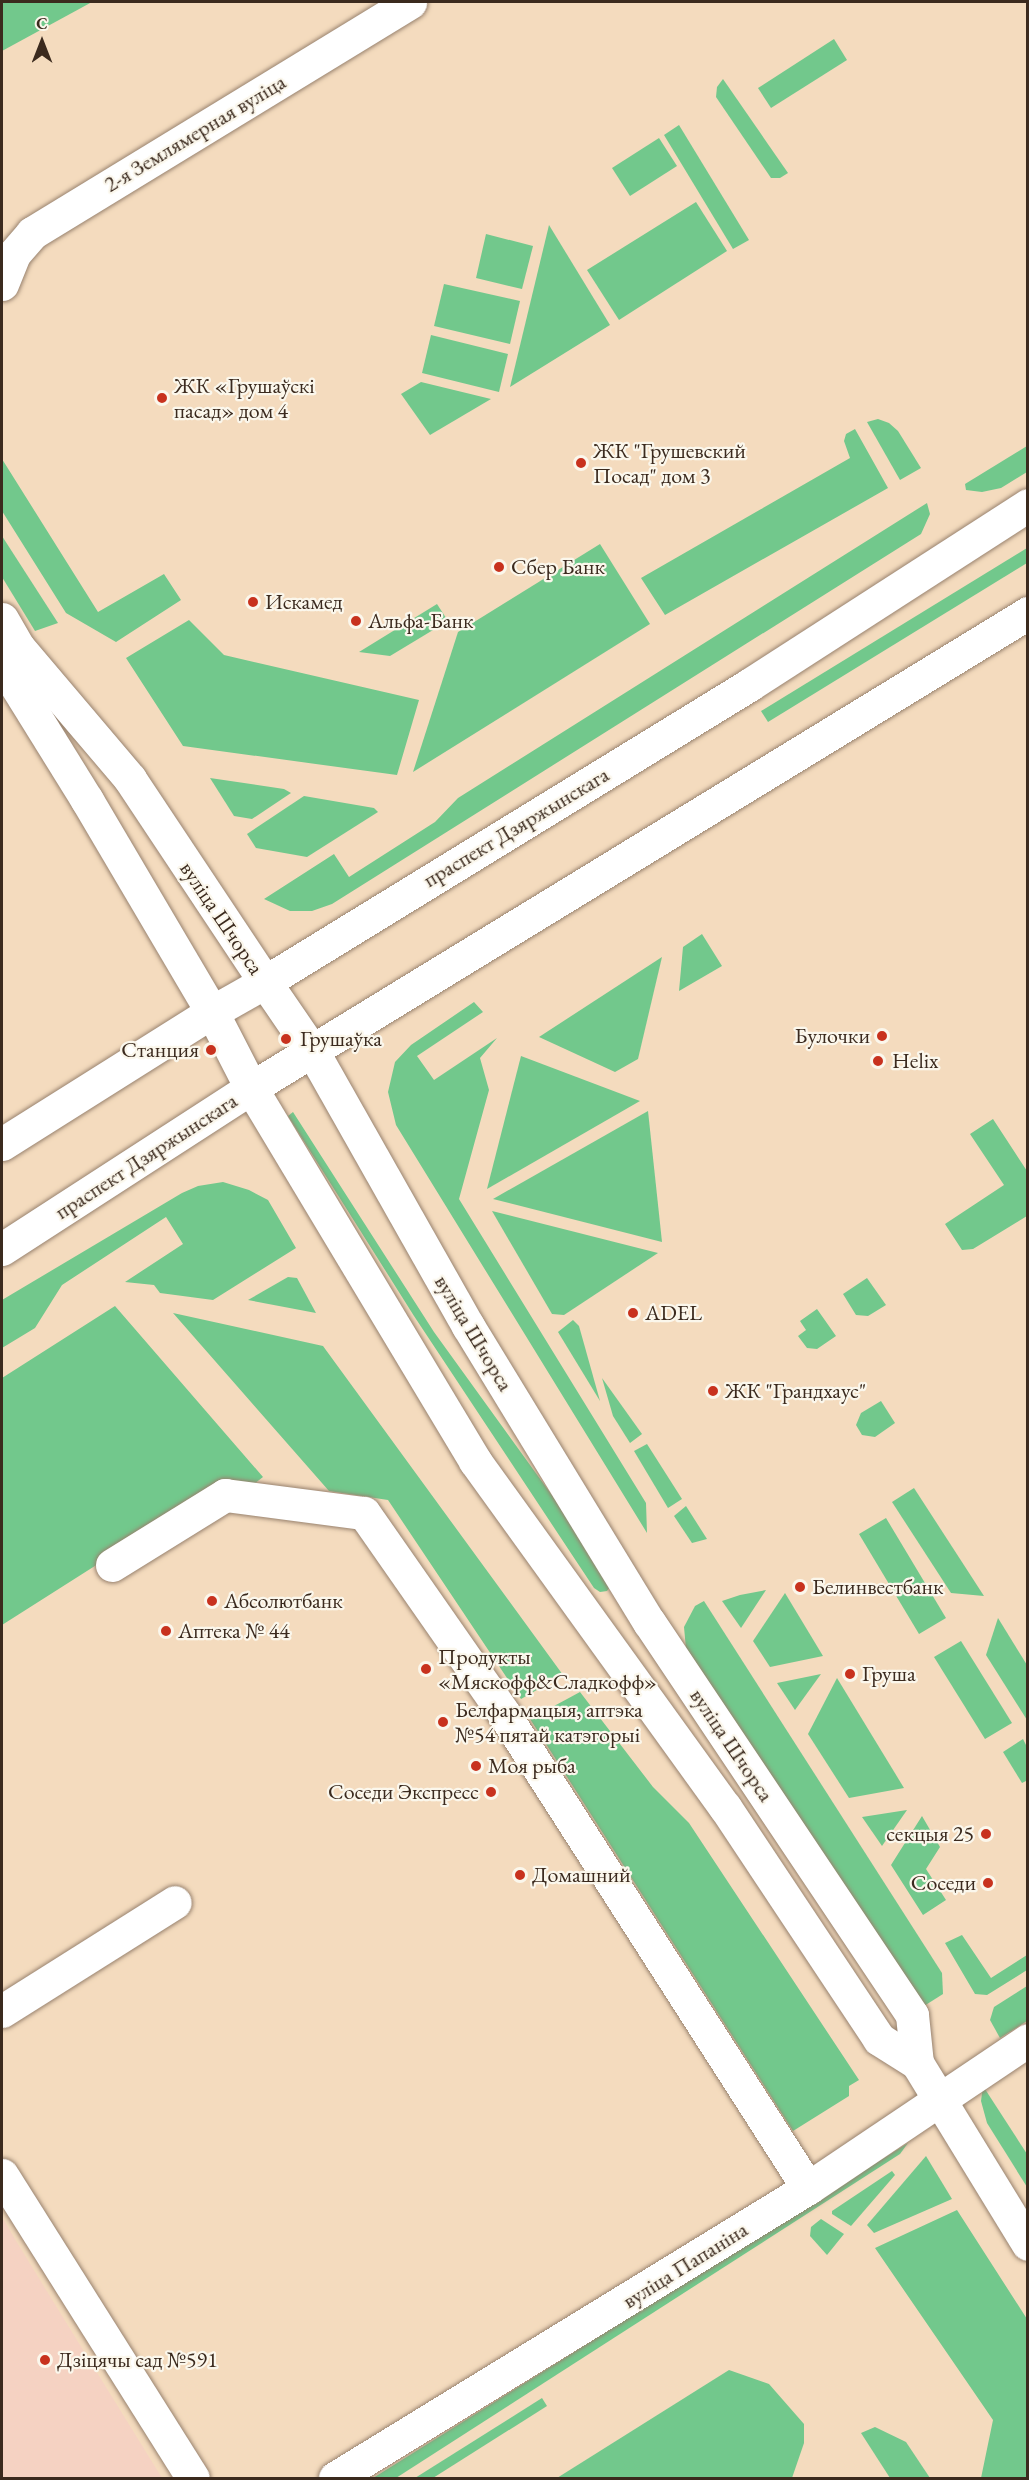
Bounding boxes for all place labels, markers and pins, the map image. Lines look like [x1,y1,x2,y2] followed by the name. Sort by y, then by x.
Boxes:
[174,372,315,424] place label: ЖК «Грушаўскі пасад» дом 4
[155,391,169,405] marker: ЖК «Грушаўскі пасад» дом 4
[593,437,746,488] place label: ЖК "Грушевский Посад" дом 3
[574,456,588,470] marker: ЖК "Грушевский Посад" дом 3
[511,554,605,580] place label: Сбер Банк
[492,560,506,574] marker: Сбер Банк
[265,589,343,615] place label: Искамед
[246,595,260,609] marker: Искамед
[368,608,474,634] place label: Альфа-Банк
[349,614,363,628] marker: Альфа-Банк
[795,1023,870,1049] place label: Булочки
[300,1026,382,1052] place label: Грушаўка
[875,1029,889,1043] marker: Булочки
[277,1030,295,1048] marker: Грушаўка
[121,1037,199,1063] place label: Станция
[204,1043,218,1057] marker: Станция
[892,1048,939,1074] place label: Helix
[869,1052,887,1070] marker: Helix
[645,1300,702,1326] place label: ADEL
[626,1306,640,1320] marker: ADEL
[725,1378,866,1404] place label: ЖК "Грандхаус"
[706,1384,720,1398] marker: ЖК "Грандхаус"
[812,1574,944,1600] place label: Белинвестбанк
[793,1580,807,1594] marker: Белинвестбанк
[224,1588,343,1614] place label: Абсолютбанк
[205,1594,219,1608] marker: Абсолютбанк
[178,1618,290,1644] place label: Аптека № 44
[159,1624,173,1638] marker: Аптека № 44
[438,1643,657,1694] place label: Продукты «Мяскофф&Сладкофф»
[862,1661,916,1687] place label: Груша
[419,1662,433,1676] marker: Продукты «Мяскофф&Сладкофф»
[843,1667,857,1681] marker: Груша
[455,1696,643,1748] place label: Белфармацыя, аптэка №54 пятай катэгорыі
[436,1715,450,1729] marker: Белфармацыя, аптэка №54 пятай катэгорыі
[488,1753,576,1779] place label: Моя рыба
[469,1759,483,1773] marker: Моя рыба
[328,1779,479,1805] place label: Соседи Экспресс
[484,1785,498,1799] marker: Соседи Экспресс
[886,1821,974,1847] place label: секцыя 25
[979,1827,993,1841] marker: секцыя 25
[532,1862,631,1888] place label: Домашний
[513,1868,527,1882] marker: Домашний
[911,1870,976,1896] place label: Соседи
[981,1876,995,1890] marker: Соседи
[57,2347,218,2373] place label: Дзіцячы сад №591
[38,2353,52,2367] marker: Дзіцячы сад №591

